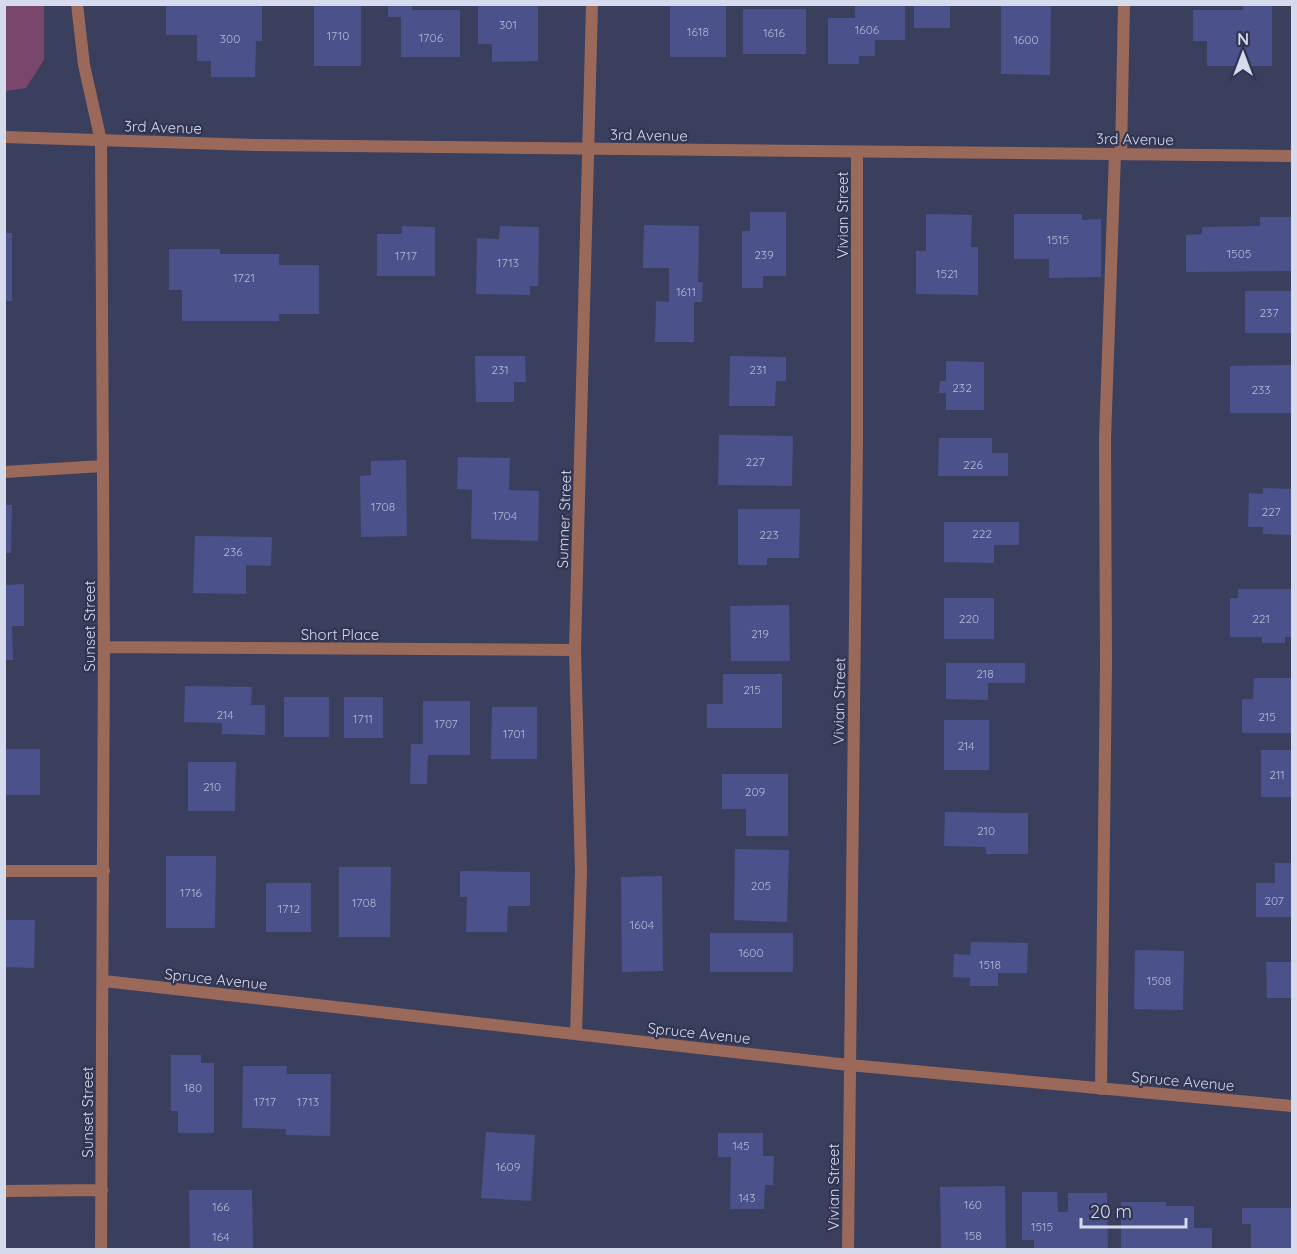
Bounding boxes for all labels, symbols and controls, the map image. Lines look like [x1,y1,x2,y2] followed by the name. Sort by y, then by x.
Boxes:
[499,17,517,32] house number: 301
[855,22,880,37] house number: 1606
[687,24,709,39] house number: 1618
[1213,24,1273,84] north arrow
[763,25,785,40] house number: 1616
[327,28,349,43] house number: 1710
[1237,29,1249,49] text: N
[419,30,444,45] house number: 1706
[220,31,240,46] house number: 300
[1013,32,1039,47] house number: 1600
[124,116,202,138] street label: 3rd Avenue
[610,125,688,145] street label: 3rd Avenue
[1096,129,1174,149] street label: 3rd Avenue
[833,171,852,259] street label: Vivian Street
[1047,232,1069,247] house number: 1515
[1227,246,1251,261] house number: 1505
[754,247,774,262] house number: 239
[395,248,417,263] house number: 1717
[497,255,519,270] house number: 1713
[936,266,958,281] house number: 1521
[233,270,255,285] house number: 1721
[676,284,696,299] house number: 1611
[1259,305,1279,320] house number: 237
[491,362,509,377] house number: 231
[749,362,767,377] house number: 231
[952,380,972,395] house number: 232
[1251,382,1271,397] house number: 233
[745,454,765,469] house number: 227
[963,457,983,472] house number: 226
[553,469,575,569] street label: Sumner Street
[371,499,395,514] house number: 1708
[1261,504,1281,519] house number: 227
[493,508,517,523] house number: 1704
[972,526,992,541] house number: 222
[759,527,779,542] house number: 223
[223,544,243,559] house number: 236
[80,580,99,672] street label: Sunset Street
[959,611,979,626] house number: 220
[1252,611,1270,626] house number: 221
[301,625,379,644] street label: Short Place
[751,626,769,641] house number: 219
[829,657,849,745] street label: Vivian Street
[976,666,994,681] house number: 218
[743,682,761,697] house number: 215
[216,707,234,722] house number: 214
[1258,709,1276,724] house number: 215
[353,711,373,726] house number: 1711
[434,716,458,731] house number: 1707
[503,726,525,741] house number: 1701
[957,738,975,753] house number: 214
[1269,767,1285,782] house number: 211
[203,779,221,794] house number: 210
[745,784,766,799] house number: 209
[977,823,995,838] house number: 210
[751,878,771,893] house number: 205
[180,885,203,900] house number: 1716
[1264,893,1284,908] house number: 207
[352,895,376,910] house number: 1708
[278,901,300,916] house number: 1712
[630,917,654,932] house number: 1604
[738,945,764,960] house number: 1600
[979,957,1001,972] house number: 1518
[164,964,268,994] street label: Spruce Avenue
[1147,973,1171,988] house number: 1508
[647,1018,751,1048] street label: Spruce Avenue
[78,1066,97,1158] street label: Sunset Street
[1131,1067,1235,1095] street label: Spruce Avenue
[184,1080,202,1095] house number: 180
[254,1094,276,1109] house number: 1717
[297,1094,319,1109] house number: 1713
[732,1138,750,1153] house number: 145
[824,1143,843,1231] street label: Vivian Street
[496,1159,521,1174] house number: 1609
[739,1190,755,1205] house number: 143
[1081,1191,1186,1229] scale bar
[964,1197,982,1212] house number: 160
[212,1199,230,1214] house number: 166
[1090,1200,1132,1223] text: 20 m
[1031,1219,1053,1234] house number: 1515
[964,1228,982,1243] house number: 158
[212,1229,230,1244] house number: 164

